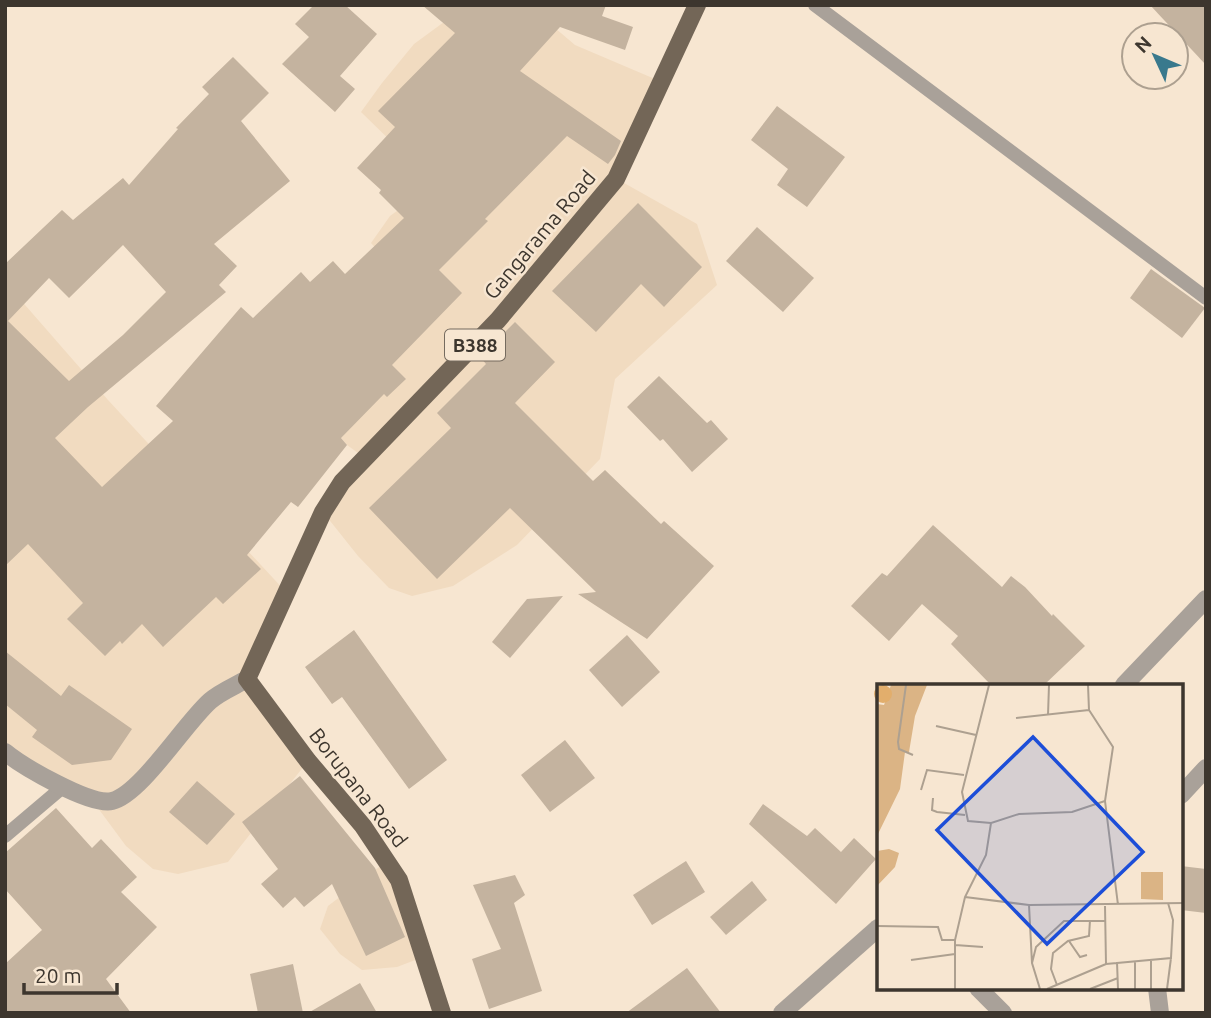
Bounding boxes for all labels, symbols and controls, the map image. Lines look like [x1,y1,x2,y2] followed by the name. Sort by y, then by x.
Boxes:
[1120,21,1190,91] north arrow
[1130,31,1156,57] text: N
[478,165,600,304] street label: Gangarama Road
[445,330,505,360] road number: B388
[877,684,1183,990] inset map
[305,723,413,852] street label: Borupana Road
[24,951,117,995] scale bar
[35,963,82,987] text: 20 m

